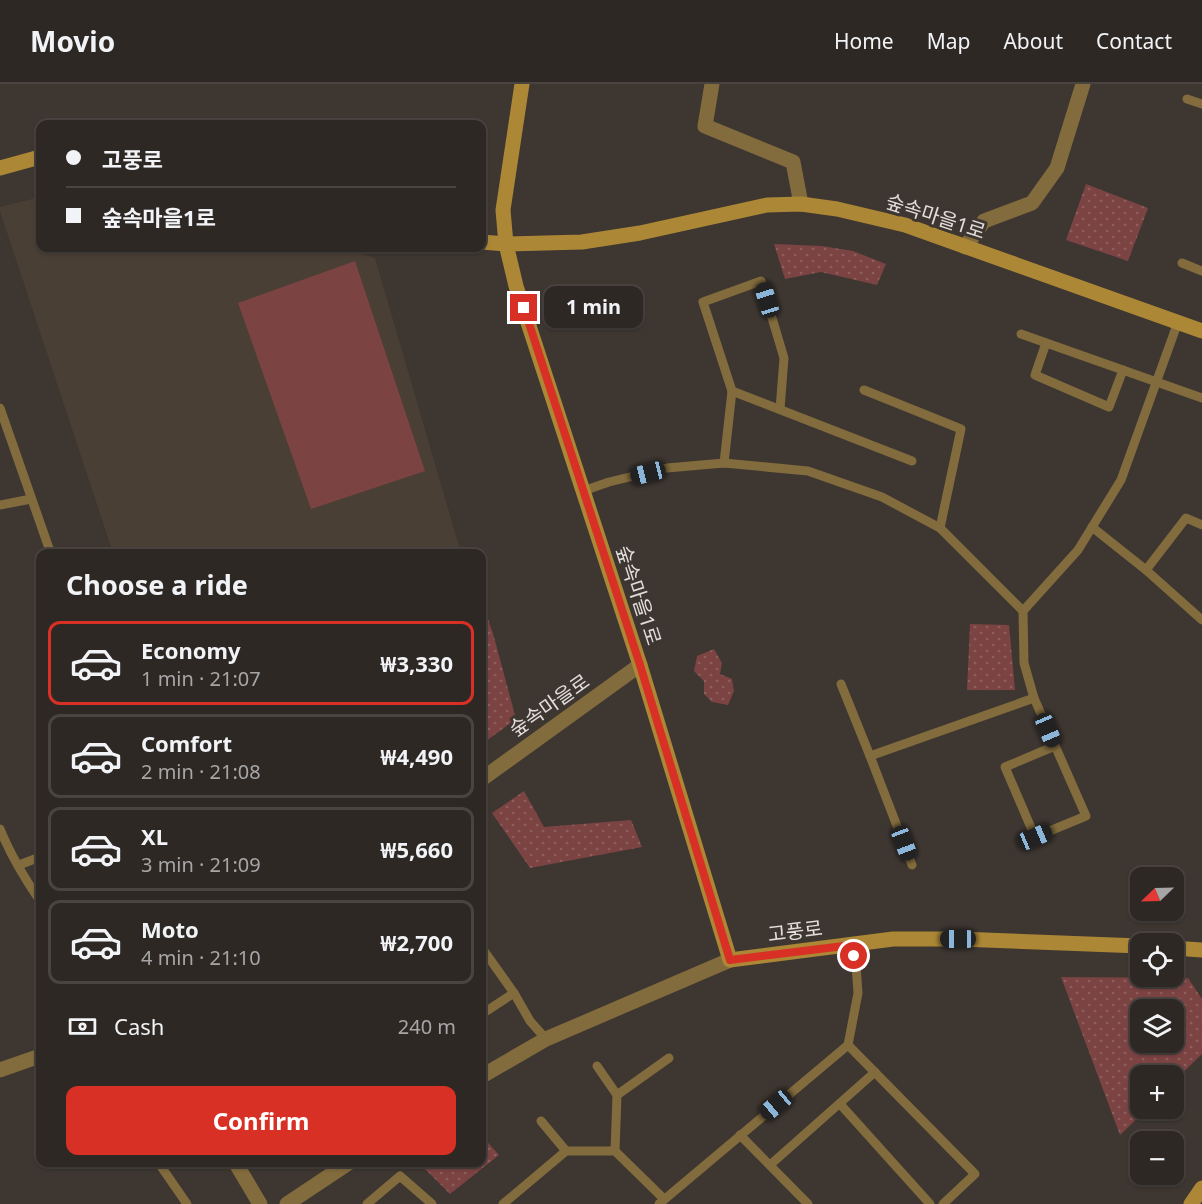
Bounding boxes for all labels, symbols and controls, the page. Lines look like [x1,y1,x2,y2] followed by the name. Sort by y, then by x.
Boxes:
[30,22,115,60] text: Movio
[834,27,894,55] text: Home
[927,27,970,55] text: Map
[1003,27,1063,55] text: About
[1096,27,1172,55] text: Contact
[102,144,163,174] text: 고풍로
[883,187,989,245] street label: 숲속마을1로
[102,202,216,232] text: 숲속마을1로
[753,280,781,320] car
[545,287,644,329] callout: 1 min
[566,293,621,320] text: 1 min
[510,294,537,321] route end
[628,460,668,486] car
[610,542,668,648] street label: 숲속마을1로
[66,566,248,603] text: Choose a ride
[141,635,240,665] text: Economy
[69,636,123,690] icon: car
[380,648,453,678] text: ₩3,330
[141,665,261,692] text: 1 min · 21:07
[504,668,594,742] street label: 숲속마을로
[1033,710,1063,750] car
[141,728,232,758] text: Comfort
[69,729,123,783] icon: car
[380,741,453,771] text: ₩4,490
[141,758,261,785] text: 2 min · 21:08
[141,821,168,851] text: XL
[69,822,123,876] icon: car
[1015,822,1055,852] car
[889,823,919,863] car
[380,834,453,864] text: ₩5,660
[141,851,261,878] text: 3 min · 21:09
[1130,867,1184,921] north arrow
[1130,867,1184,1185] map controls
[141,914,199,944] text: Moto
[766,914,824,948] street label: 고풍로
[69,915,123,969] icon: car
[380,927,453,957] text: ₩2,700
[940,930,976,948] car
[1130,933,1184,987] button: locate
[840,942,867,969] route start
[141,944,261,971] text: 4 min · 21:10
[1130,999,1184,1053] button: layers
[66,1010,99,1043] icon: cash
[114,1011,164,1041] text: Cash
[398,1013,456,1040] text: 240 m
[1130,1065,1184,1119] button: +
[66,1086,456,1155] button: Confirm
[756,1087,796,1123] car
[1130,1131,1184,1185] button: −

